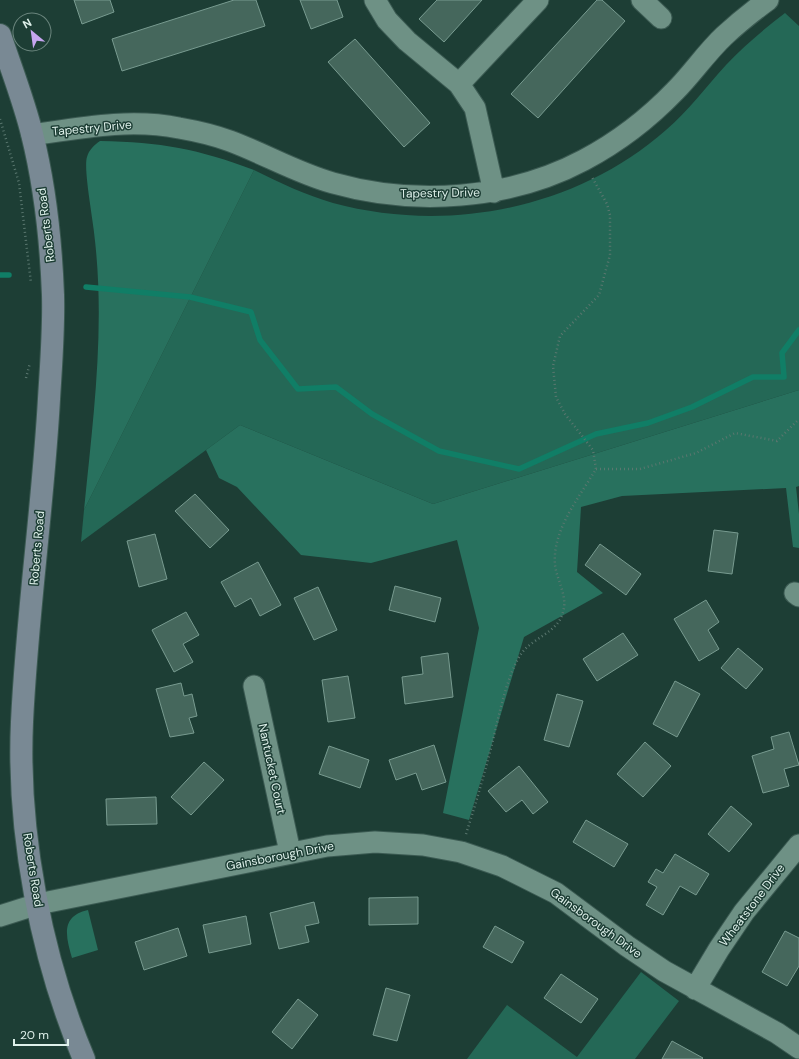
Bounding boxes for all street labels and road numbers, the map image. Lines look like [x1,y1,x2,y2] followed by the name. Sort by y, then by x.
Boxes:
[52,117,133,139] street label: Tapestry Drive
[400,184,480,202] street label: Tapestry Drive
[34,187,58,263] street label: Roberts Road
[26,510,48,586] street label: Roberts Road
[255,722,289,816] street label: Nantucket Court
[19,832,47,908] street label: Roberts Road
[225,838,335,874] street label: Gainsborough Drive
[716,860,788,949] street label: Wheatstone Drive
[547,884,645,962] street label: Gainsborough Drive

